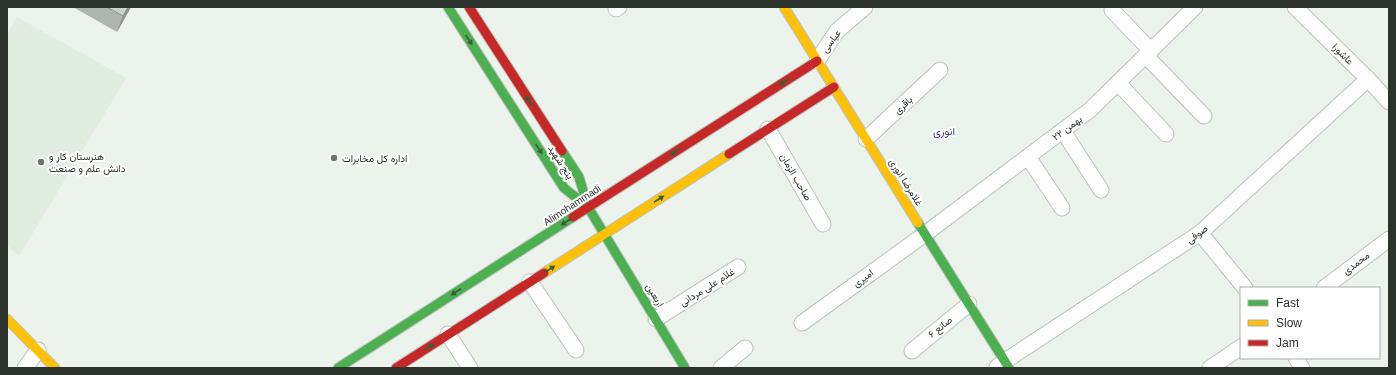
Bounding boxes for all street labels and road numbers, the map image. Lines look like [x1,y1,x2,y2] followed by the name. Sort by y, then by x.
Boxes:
[819,27,844,55] street label: عباسی
[1329,41,1356,68] street label: عاشورا
[892,94,915,117] street label: باقری
[1050,113,1085,143] street label: ۲۲ بهمن
[544,143,576,182] street label: پنج شهید
[777,151,814,203] street label: صاحب الزمان
[886,156,925,208] street label: غلامرضا انوری
[541,182,603,228] street label: Alimohammadi
[1184,222,1210,246] street label: صوفی
[1341,250,1372,277] street label: محمدی
[678,266,737,309] street label: غلام علی مردانی
[851,267,876,290] street label: امیری
[643,281,666,309] street label: اربعین
[926,314,955,341] street label: صانع ۶

